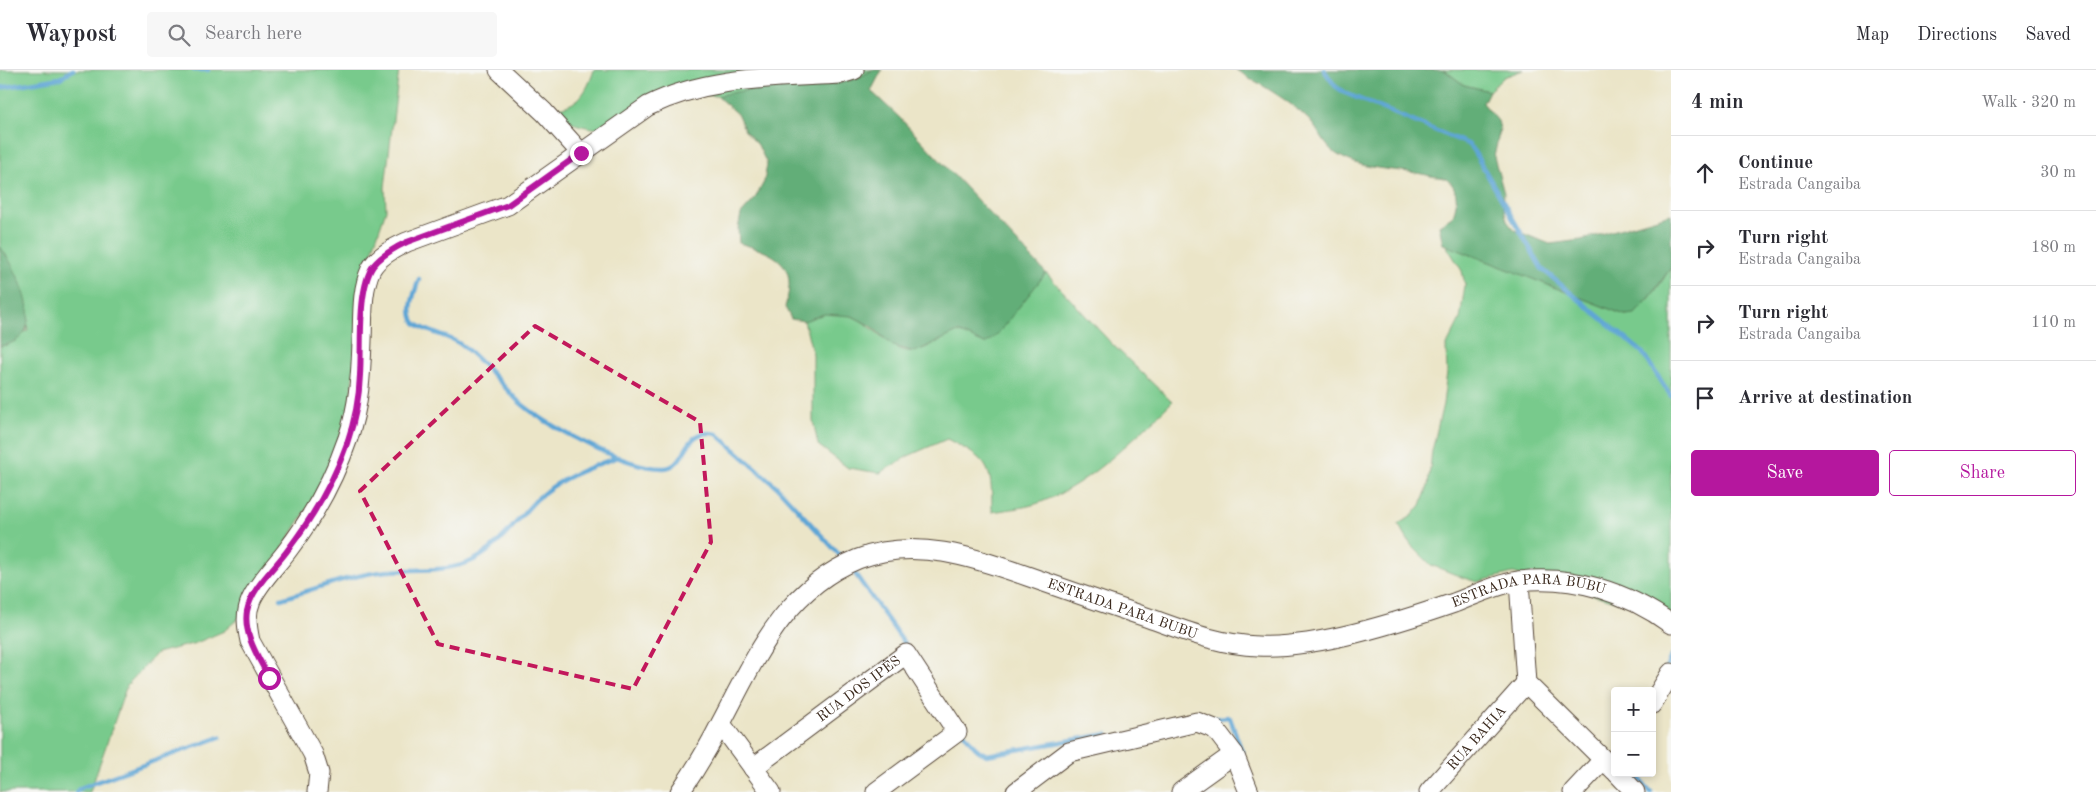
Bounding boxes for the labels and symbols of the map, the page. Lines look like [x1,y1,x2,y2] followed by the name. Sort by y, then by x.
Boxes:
[570,142,593,165] route end
[1450,573,1608,610] street label: ESTRADA PARA BUBU
[1045,577,1199,642] street label: ESTRADA PARA BUBU
[814,653,903,725] street label: RUA DOS IPÊS
[258,667,281,690] route start
[1445,703,1509,773] street label: RUA BAHIA

